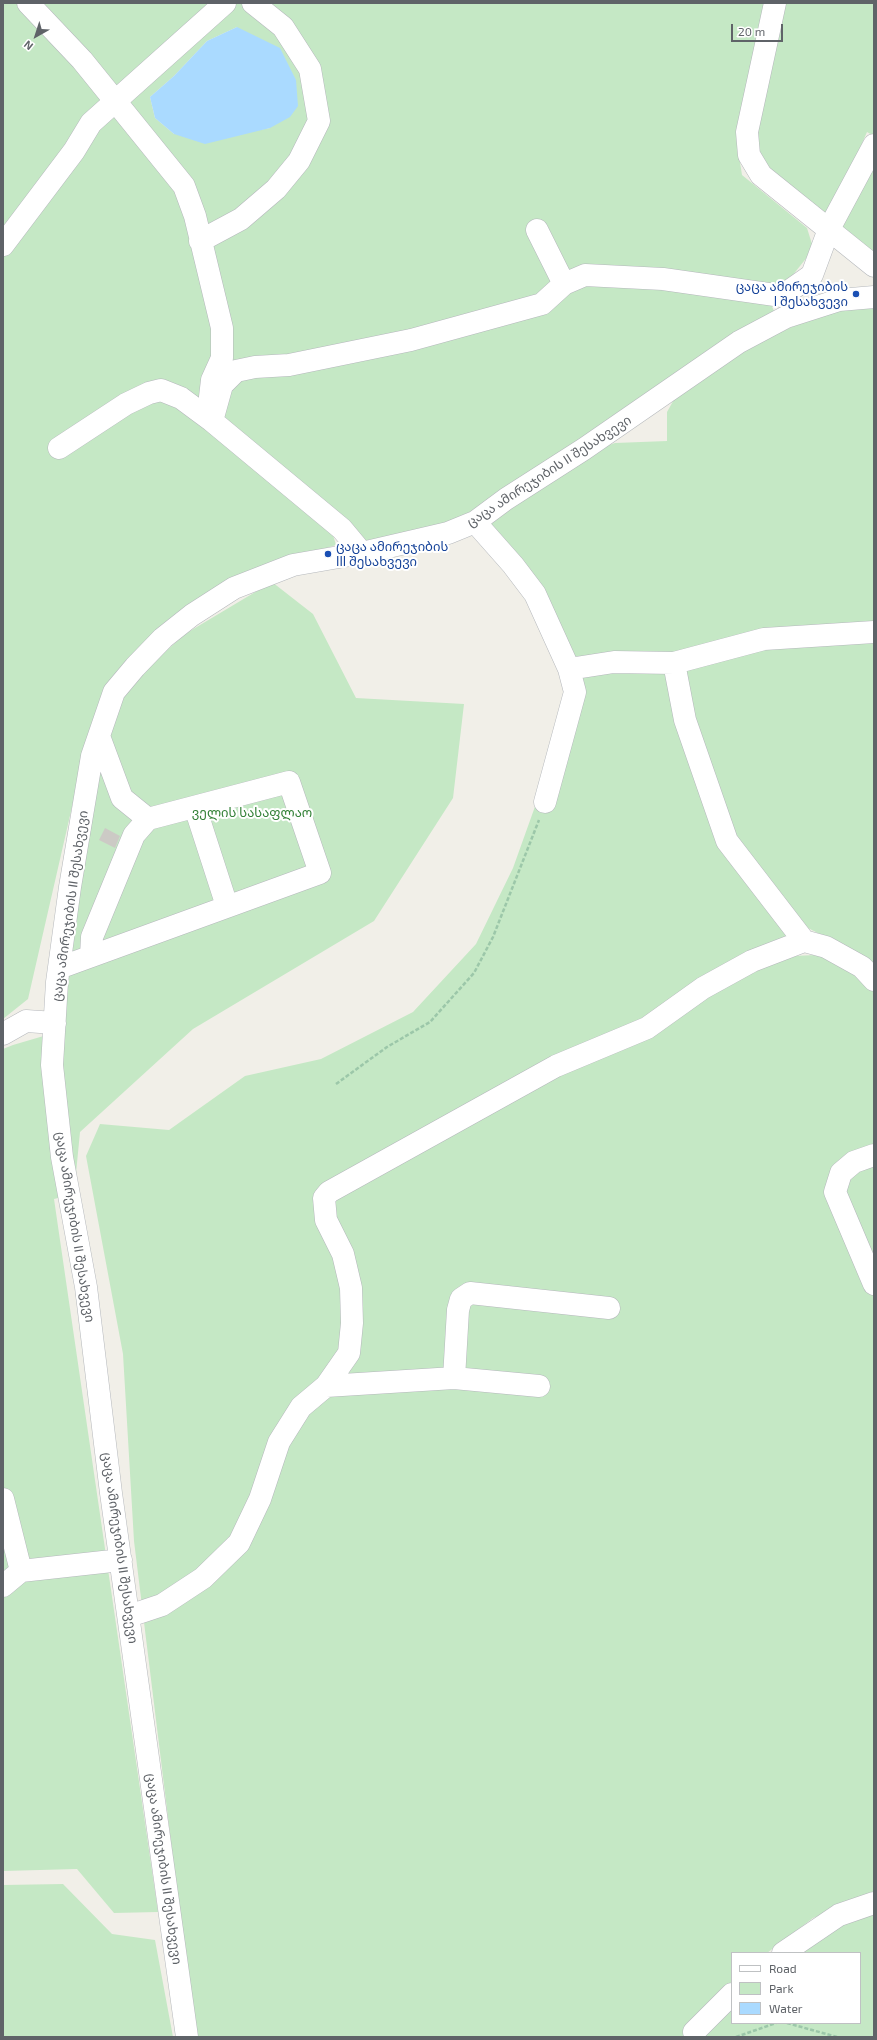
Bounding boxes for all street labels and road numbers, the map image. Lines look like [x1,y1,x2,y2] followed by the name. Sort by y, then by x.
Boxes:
[464,412,634,530] street label: ცაცა ამირეჯიბის II შესახვევი
[49,809,91,1003] street label: ცაცა ამირეჯიბის II შესახვევი
[52,1131,98,1323] street label: ცაცა ამირეჯიბის II შესახვევი
[99,1451,141,1645] street label: ცაცა ამირეჯიბის II შესახვევი
[143,1772,185,1966] street label: ცაცა ამირეჯიბის II შესახვევი

